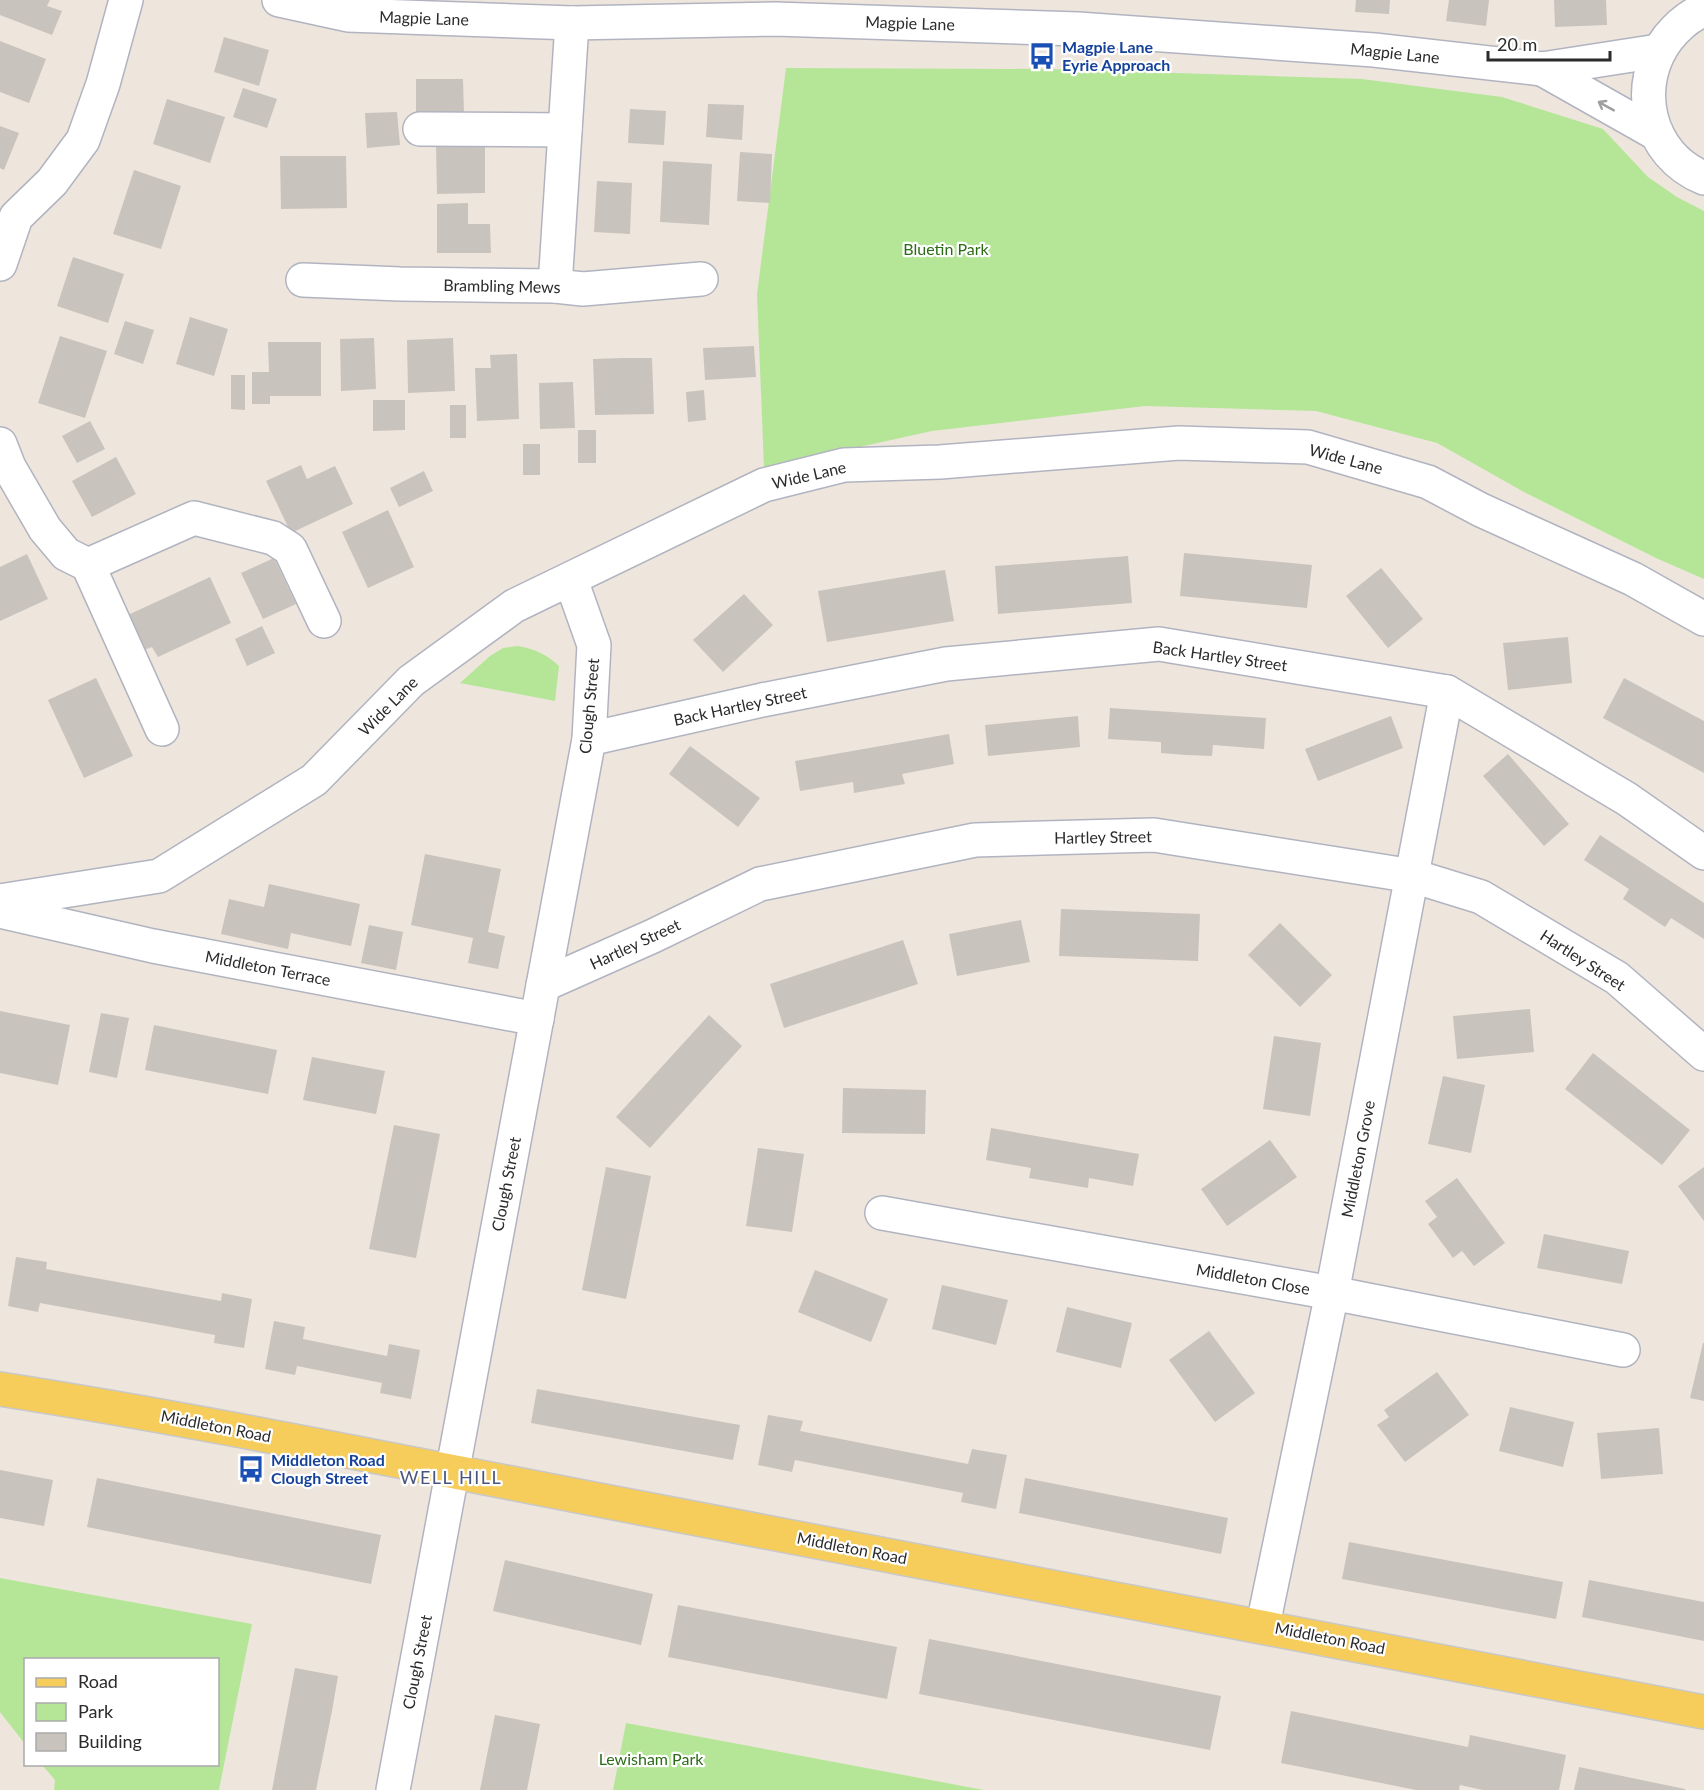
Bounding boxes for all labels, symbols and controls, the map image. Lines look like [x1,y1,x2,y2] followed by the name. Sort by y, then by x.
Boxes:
[379,6,469,29] street label: Magpie Lane
[865,11,955,34] street label: Magpie Lane
[1488,24,1610,62] scale bar
[1497,33,1537,55] text: 20 m
[1062,37,1170,74] place label: Magpie Lane Eyrie Approach
[1349,38,1441,67] street label: Magpie Lane
[1027,41,1057,71] bus stop icon: Magpie Lane Eyrie Approach
[1598,99,1615,111] one-way arrow
[903,239,990,258] park label: Bluetin Park
[443,275,561,296] street label: Brambling Mews
[1307,440,1385,477] street label: Wide Lane
[770,457,848,492] street label: Wide Lane
[1152,637,1289,674] street label: Back Hartley Street
[575,657,602,755] street label: Clough Street
[354,672,421,739] street label: Wide Lane
[672,682,808,729] street label: Back Hartley Street
[1054,826,1152,847] street label: Hartley Street
[587,914,683,973] street label: Hartley Street
[1537,925,1630,994] street label: Hartley Street
[204,946,332,989] street label: Middleton Terrace
[1337,1099,1378,1219] street label: Middleton Grove
[487,1135,524,1233] street label: Clough Street
[1195,1259,1312,1298] street label: Middleton Close
[159,1406,273,1446] street label: Middleton Road
[271,1450,385,1487] place label: Middleton Road Clough Street
[236,1454,266,1484] bus stop icon: Middleton Road Clough Street
[400,1466,502,1488] district label: WELL HILL
[795,1528,909,1568] street label: Middleton Road
[398,1613,435,1711] street label: Clough Street
[1273,1618,1387,1658] street label: Middleton Road
[24,1658,219,1766] legend
[78,1670,118,1692] text: Road
[78,1700,114,1722] text: Park
[78,1730,142,1752] text: Building
[599,1749,704,1768] park label: Lewisham Park

